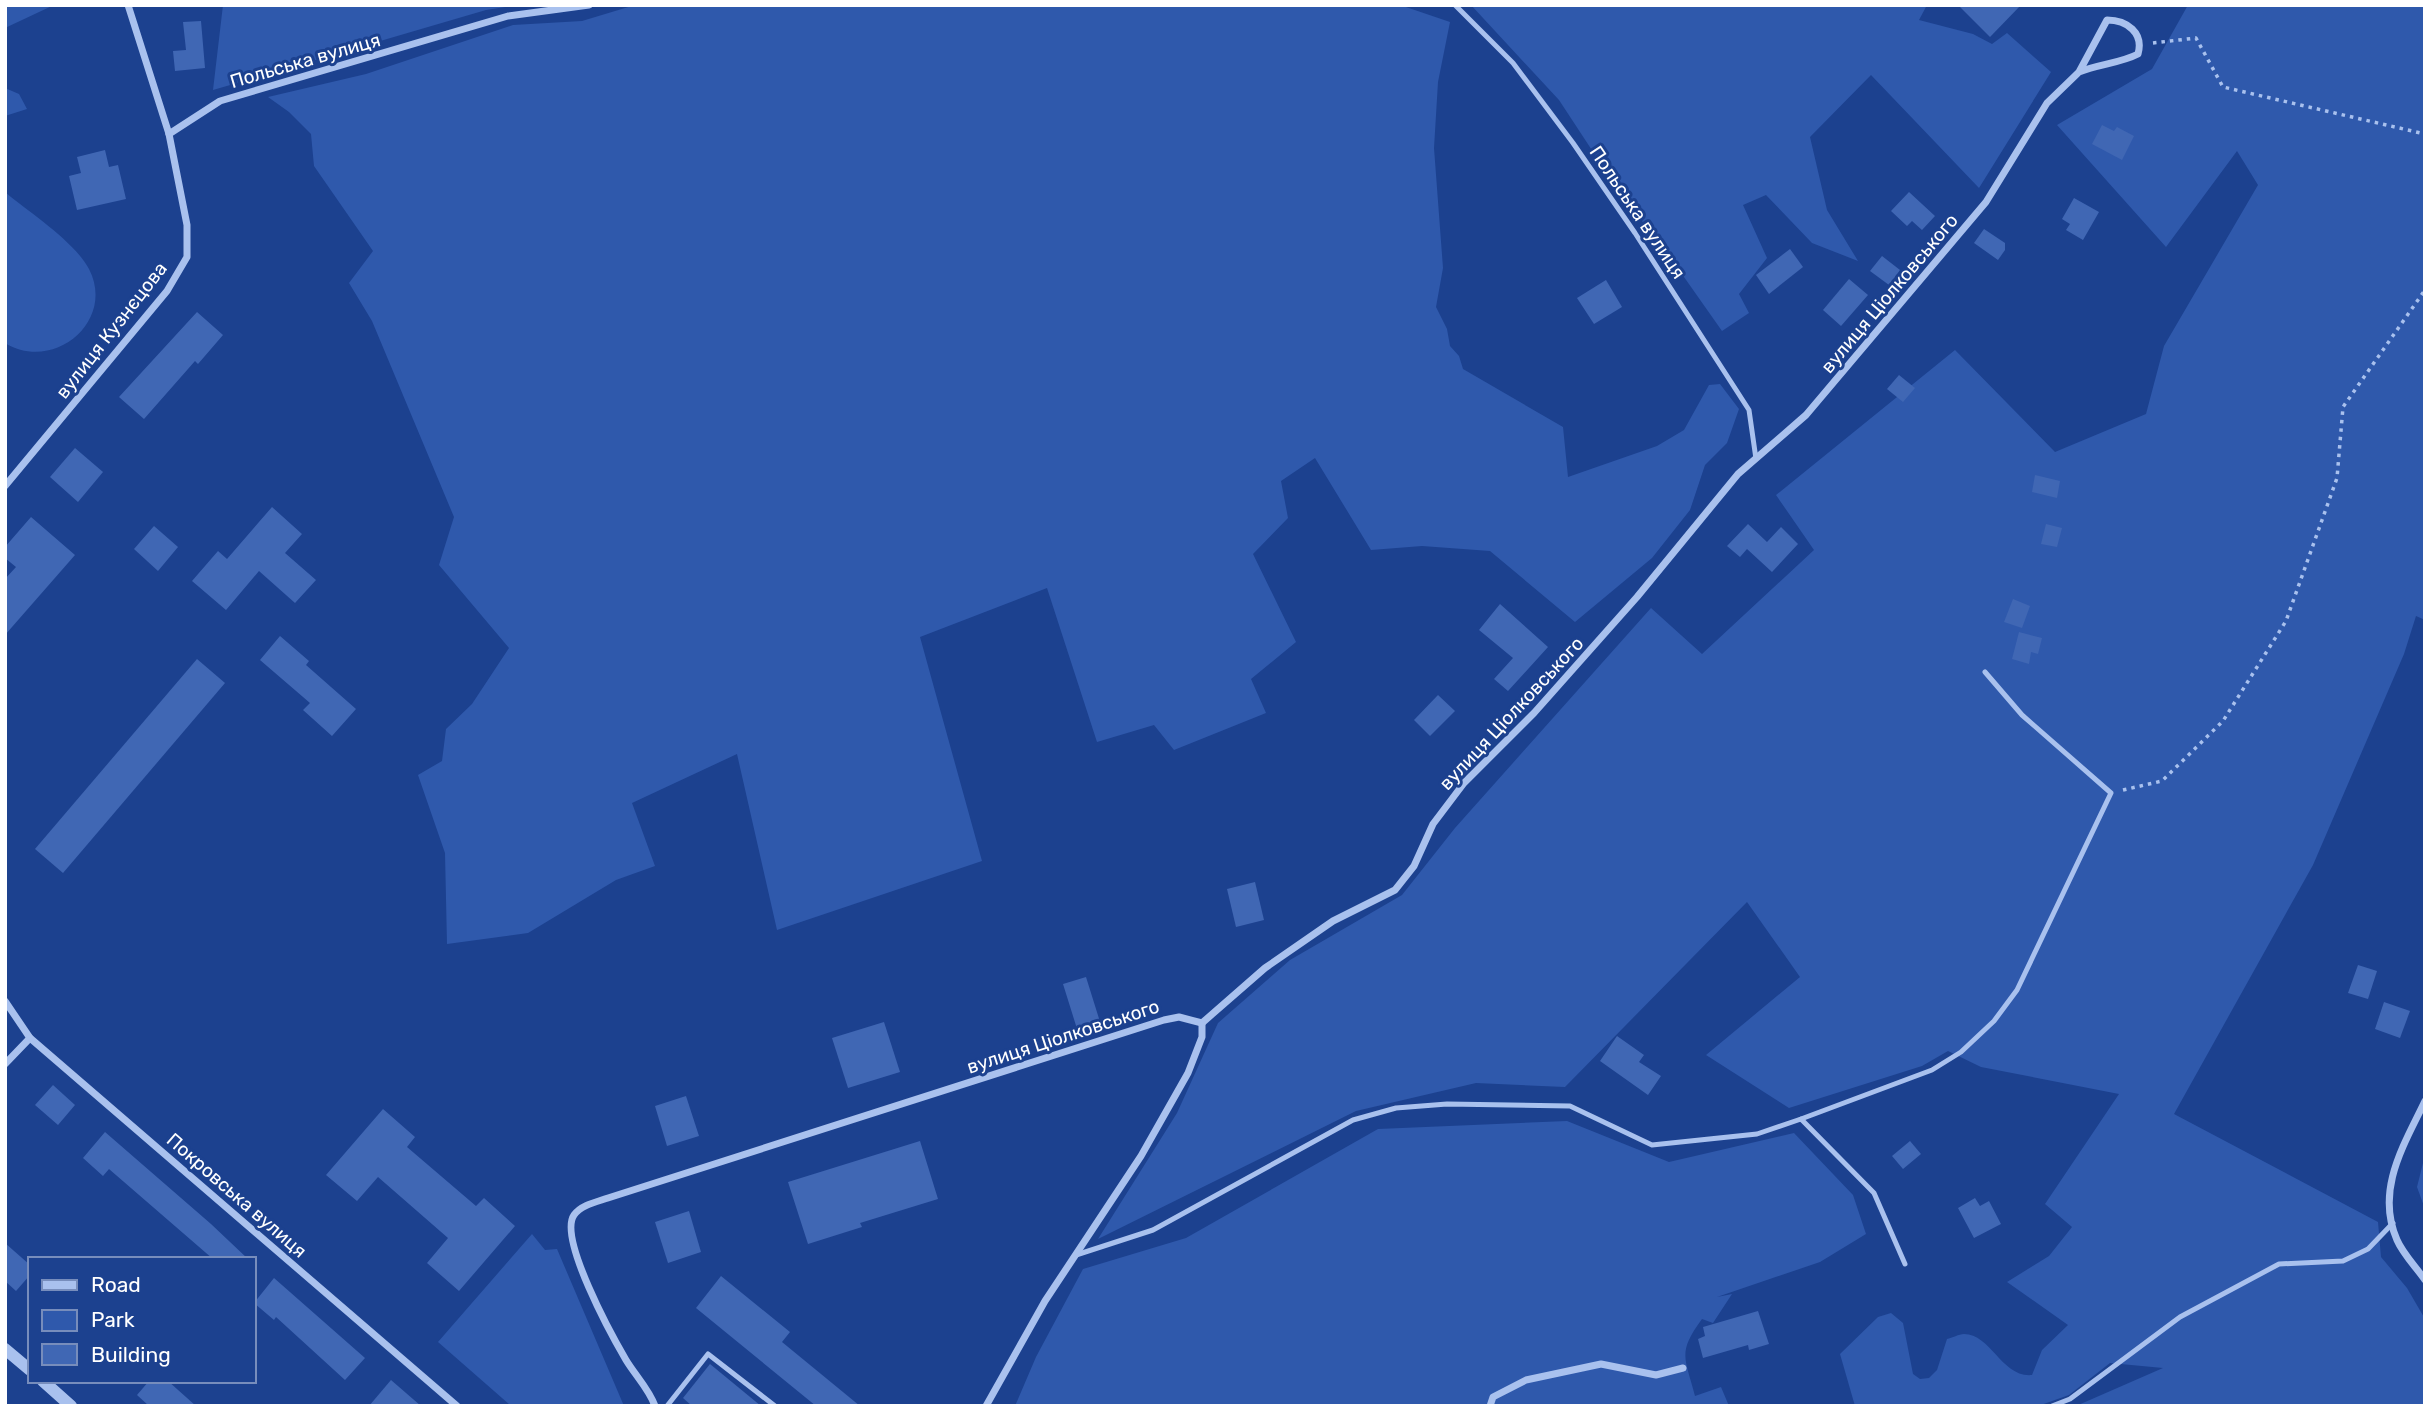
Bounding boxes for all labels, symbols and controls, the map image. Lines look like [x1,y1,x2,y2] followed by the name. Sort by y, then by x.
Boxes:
[227,28,383,93] street label: Польська вулиця
[1585,141,1691,283] street label: Польська вулиця
[1816,209,1963,378] street label: вулиця Ціолковського
[51,257,172,403] street label: вулиця Кузнєцова
[1434,632,1588,795] street label: вулиця Ціолковського
[964,994,1162,1078] street label: вулиця Ціолковського
[162,1128,311,1262] street label: Покровська вулиця
[28,1257,256,1383] legend
[91,1272,141,1297] text: Road
[91,1307,135,1332] text: Park
[91,1342,171,1367] text: Building

